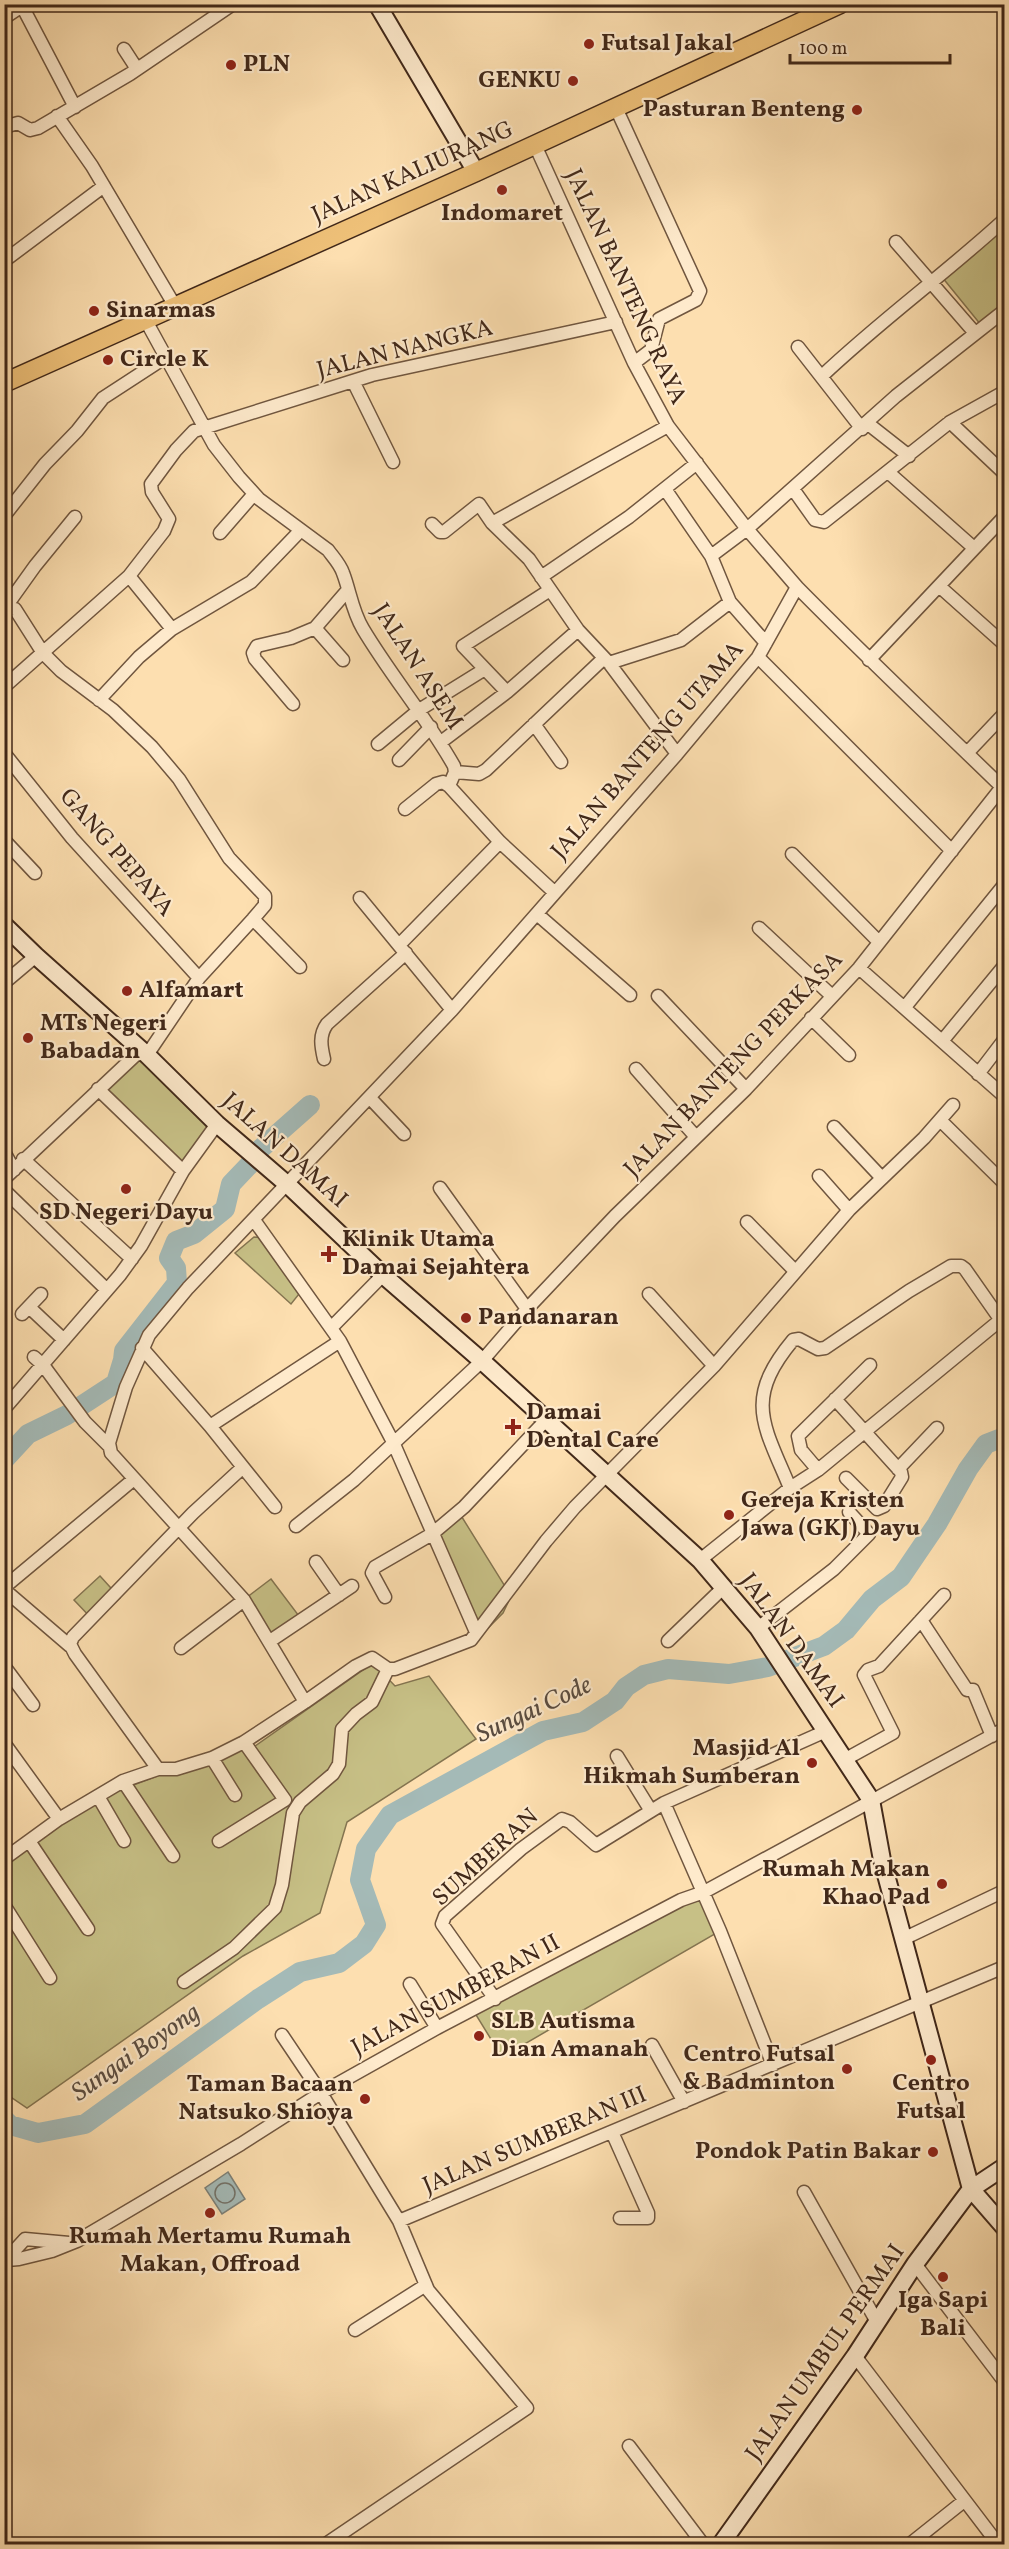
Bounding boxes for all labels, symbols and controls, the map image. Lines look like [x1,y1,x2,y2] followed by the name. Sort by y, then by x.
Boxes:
[601,27,733,61] place label: Futsal Jakal
[790,27,950,65] scale bar
[582,37,596,51] marker: Futsal Jakal
[799,37,848,62] text: 100 m
[243,48,290,82] place label: PLN
[224,58,238,72] marker: PLN
[478,64,561,98] place label: GENKU
[566,74,580,88] marker: GENKU
[643,93,845,127] place label: Pasturan Benteng
[850,103,864,117] marker: Pasturan Benteng
[307,113,519,233] street label: JALAN KALIURANG
[555,164,695,410] street label: JALAN BANTENG RAYA
[495,183,509,197] marker: Indomaret
[441,197,563,231] place label: Indomaret
[106,294,216,328] place label: Sinarmas
[87,304,101,318] marker: Sinarmas
[313,312,497,388] street label: JALAN NANGKA
[120,343,209,377] place label: Circle K
[101,353,115,367] marker: Circle K
[363,597,471,737] street label: JALAN ASEM
[544,634,753,868] street label: JALAN BANTENG UTAMA
[51,781,181,925] street label: GANG PEPAYA
[617,944,851,1186] street label: JALAN BANTENG PERKASA
[139,974,244,1008] place label: Alfamart
[120,984,134,998] marker: Alfamart
[40,1007,167,1069] place label: MTs Negeri Babadan
[21,1031,35,1045] marker: MTs Negeri Babadan
[213,1085,355,1217] street label: JALAN DAMAI
[119,1182,133,1196] marker: SD Negeri Dayu
[39,1196,213,1230] place label: SD Negeri Dayu
[342,1223,530,1285] place label: Klinik Utama Damai Sejahtera
[320,1245,338,1263] marker: Klinik Utama Damai Sejahtera
[478,1301,619,1335] place label: Pandanaran
[459,1311,473,1325] marker: Pandanaran
[526,1396,659,1458] place label: Damai Dental Care
[504,1418,522,1436] marker: Damai Dental Care
[740,1484,921,1546] place label: Gereja Kristen Jawa (GKJ) Dayu
[722,1508,736,1522] marker: Gereja Kristen Jawa (GKJ) Dayu
[730,1567,852,1715] street label: JALAN DAMAI
[470,1667,598,1753] water label: Sungai Code
[583,1732,800,1794] place label: Masjid Al Hikmah Sumberan
[805,1756,819,1770] marker: Masjid Al Hikmah Sumberan
[425,1801,547,1915] street label: SUMBERAN
[762,1853,930,1915] place label: Rumah Makan Khao Pad
[935,1877,949,1891] marker: Rumah Makan Khao Pad
[346,1927,566,2065] street label: JALAN SUMBERAN II
[64,1995,208,2111] water label: Sungai Boyong
[491,2005,649,2067] place label: SLB Autisma Dian Amanah
[472,2029,486,2043] marker: SLB Autisma Dian Amanah
[682,2038,835,2100] place label: Centro Futsal & Badminton
[924,2053,938,2067] marker: Centro Futsal
[840,2062,854,2076] marker: Centro Futsal & Badminton
[892,2067,970,2129] place label: Centro Futsal
[178,2068,353,2130] place label: Taman Bacaan Natsuko Shioya
[418,2078,652,2204] street label: JALAN SUMBERAN III
[358,2092,372,2106] marker: Taman Bacaan Natsuko Shioya
[695,2135,921,2169] place label: Pondok Patin Bakar
[926,2145,940,2159] marker: Pondok Patin Bakar
[203,2206,217,2220] marker: Rumah Mertamu Rumah Makan, Offroad
[69,2220,351,2282] place label: Rumah Mertamu Rumah Makan, Offroad
[738,2237,914,2469] street label: JALAN UMBUL PERMAI
[936,2270,950,2284] marker: Iga Sapi Bali
[898,2284,988,2346] place label: Iga Sapi Bali

